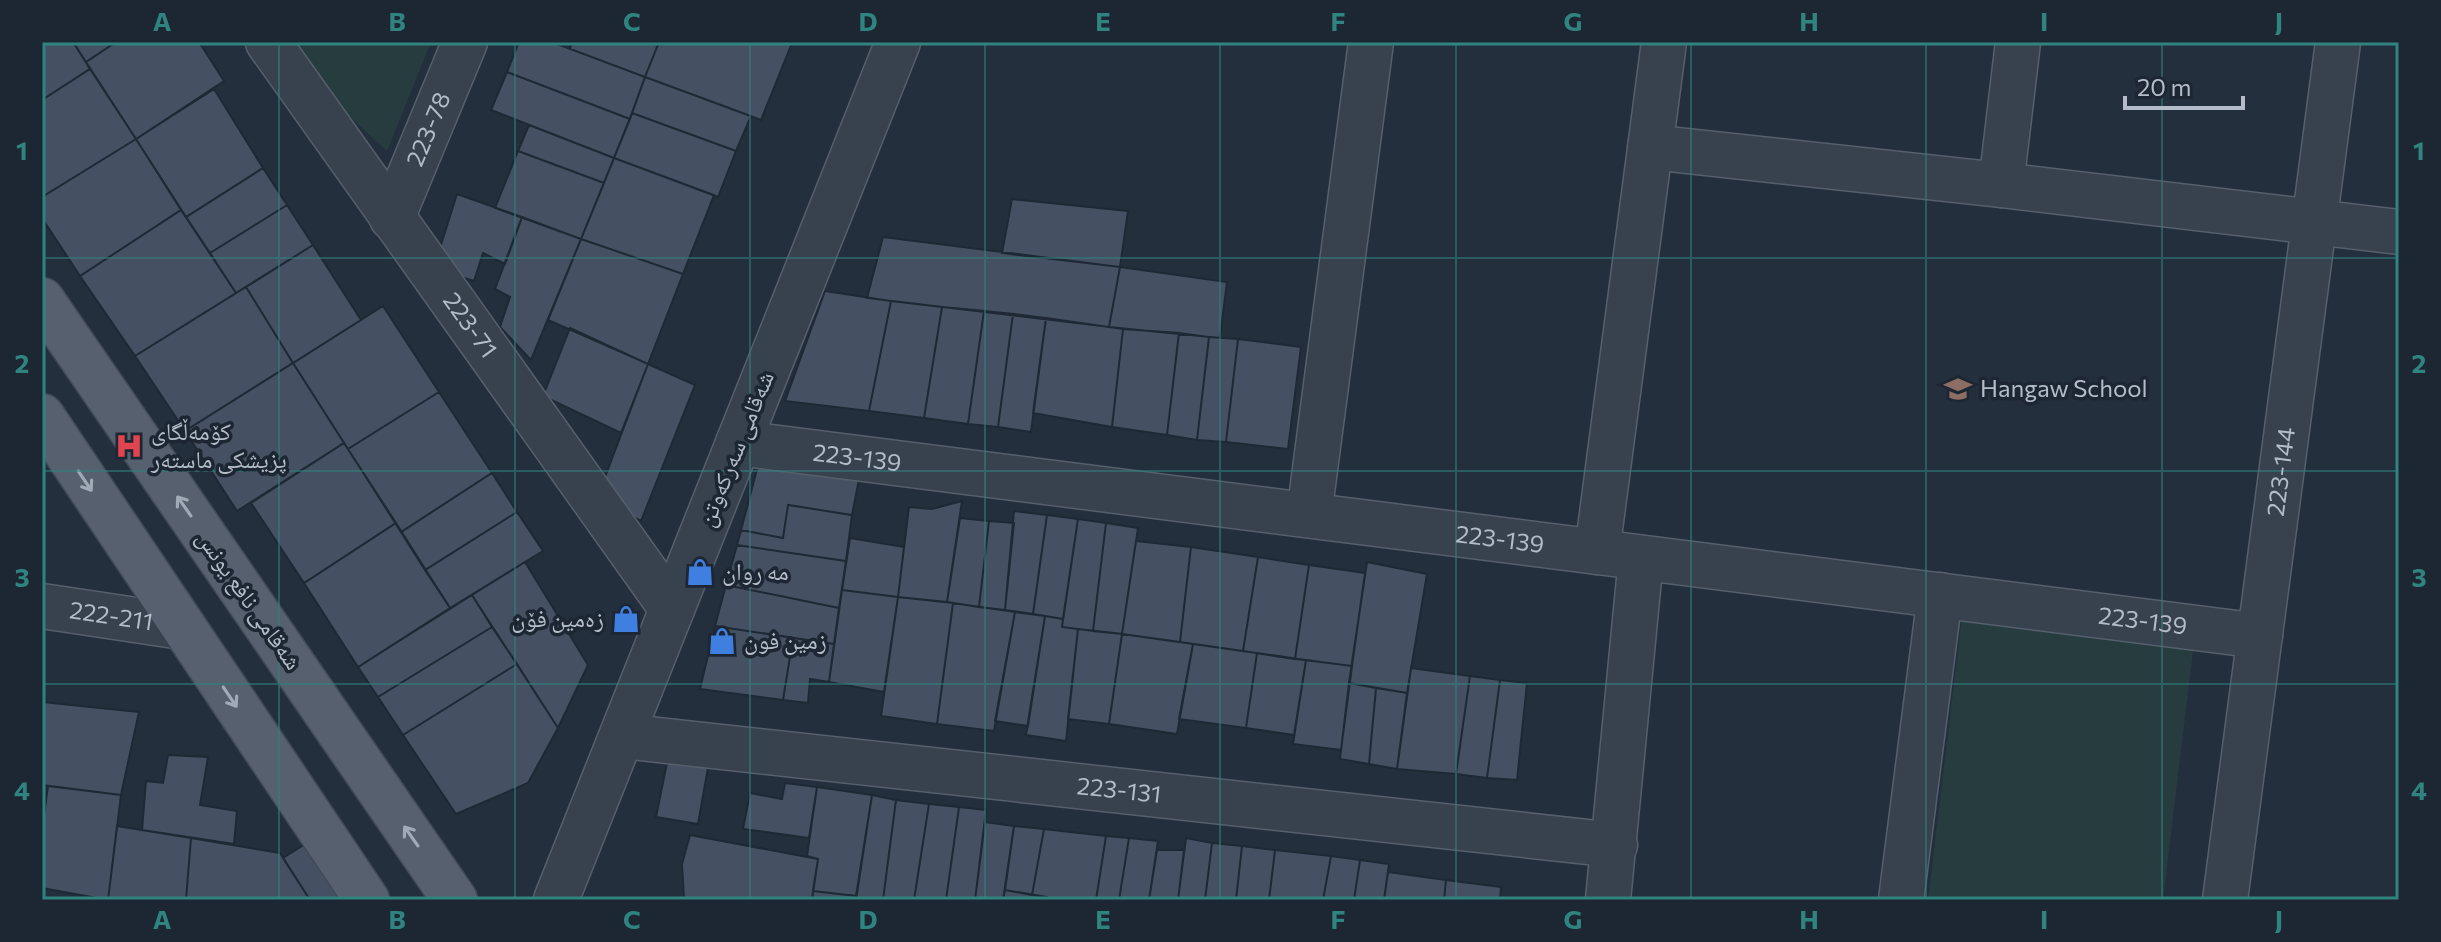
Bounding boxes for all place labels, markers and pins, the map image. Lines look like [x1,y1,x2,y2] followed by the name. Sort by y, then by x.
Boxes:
[1980,373,2148,402] place label: Hangaw School
[1943,374,1973,404] school or university icon: Hangaw School
[150,416,287,474] place label: کۆمەڵگای پزیشکی ماستەر
[114,431,144,461] hospital icon: کۆمەڵگای پزیشکی ماستەر
[722,556,789,586] place label: مه روان
[685,557,715,587] shop icon: مه روان
[511,603,604,633] place label: زەمین فۆن
[611,604,641,634] shop icon: زەمین فۆن
[744,625,827,655] place label: زمين فون
[707,626,737,656] shop icon: زمين فون

